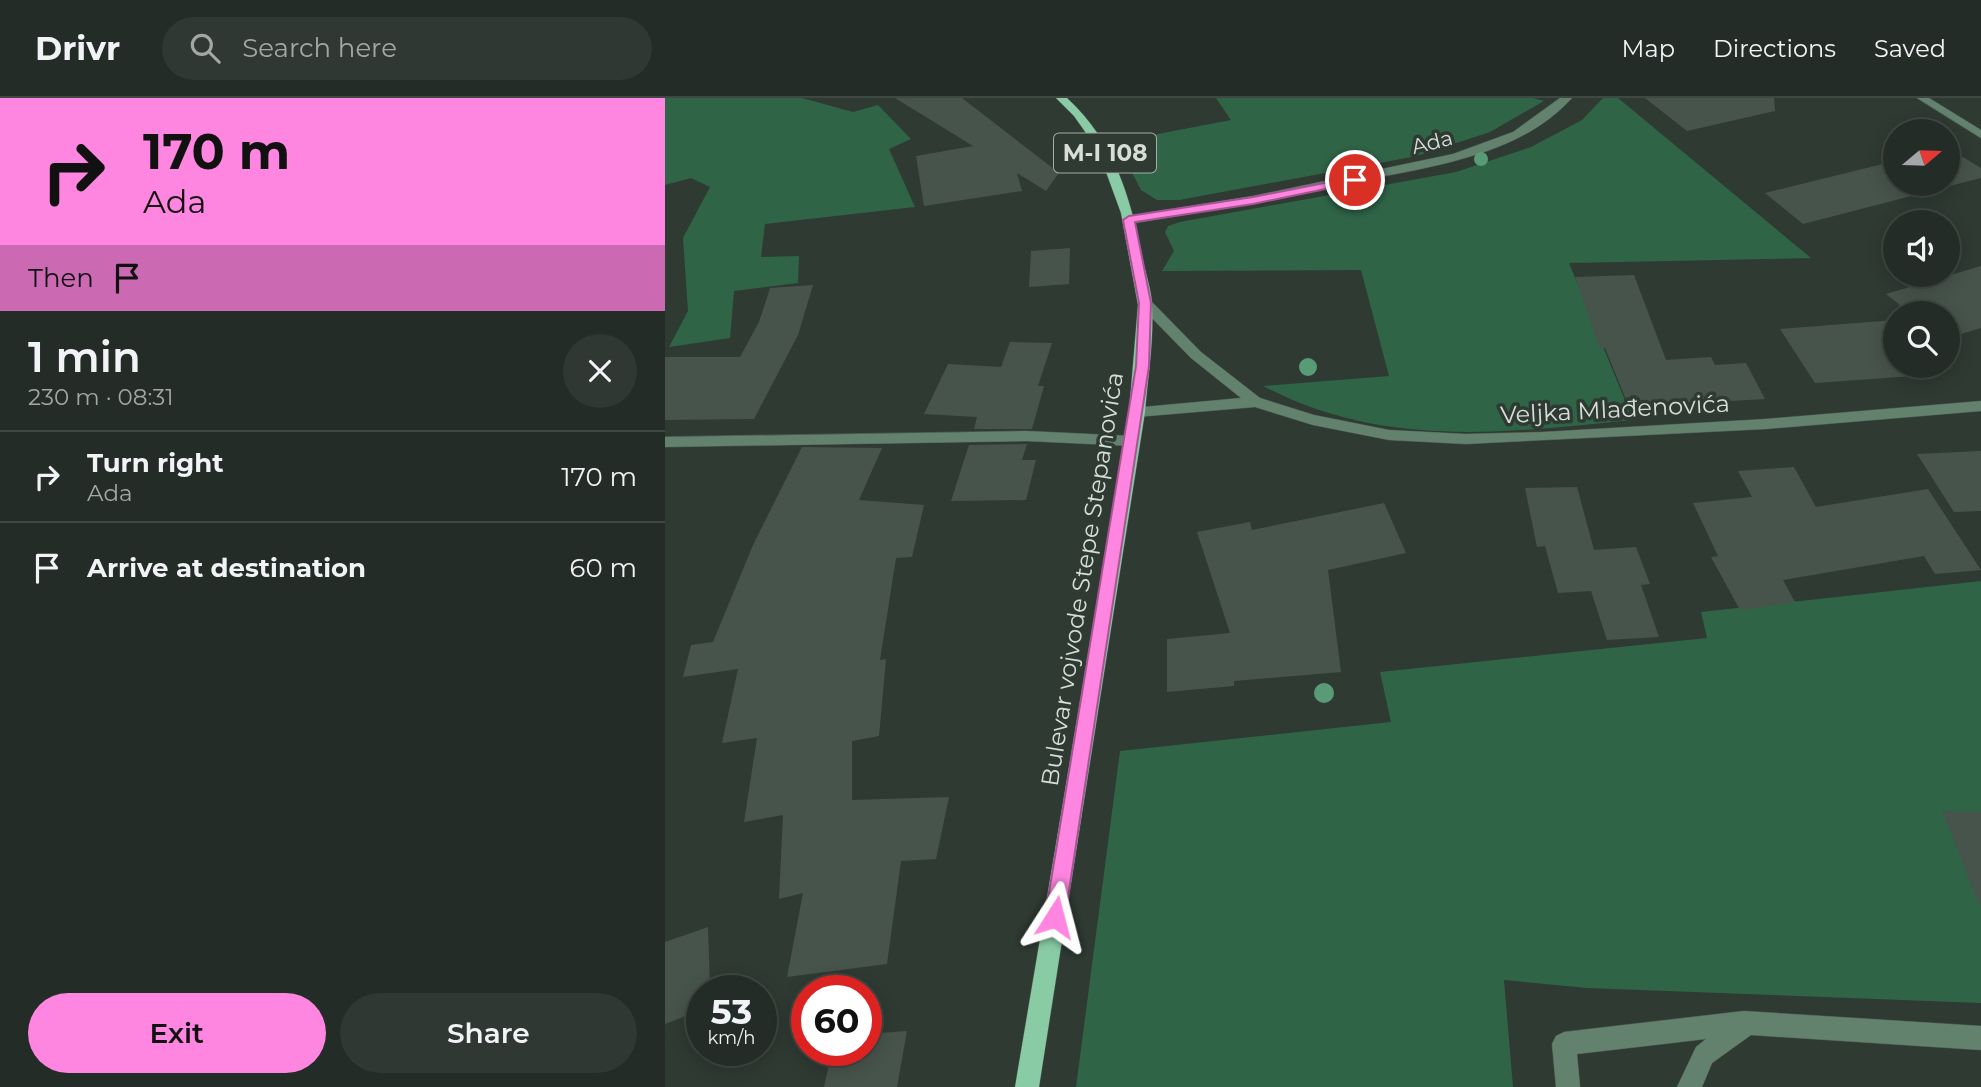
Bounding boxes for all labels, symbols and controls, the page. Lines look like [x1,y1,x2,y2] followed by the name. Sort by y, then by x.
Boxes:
[162,17,652,80] search box
[35,28,120,68] text: Drivr
[186,29,224,67] icon: search
[242,32,397,64] text: Search here
[1622,34,1675,63] text: Map
[1713,34,1836,63] text: Directions
[1874,34,1946,63] text: Saved
[1883,119,1960,196] north arrow
[1883,119,1960,378] map controls
[143,122,290,181] text: 170 m
[1409,125,1455,159] street label: Ada
[28,126,119,217] icon: right
[1054,134,1156,172] road number: M-I 108
[1325,150,1385,210] pin
[1336,161,1374,199] icon: arrive
[143,182,206,221] text: Ada
[1883,210,1960,287] button: sound
[108,259,146,297] icon: arrive
[28,262,94,294] text: Then
[1883,301,1960,378] button: search
[28,331,141,383] text: 1 min
[563,334,637,408] button: close
[1035,370,1129,788] street label: Bulevar vojvode Stepe Stepanovića
[28,383,174,411] text: 230 m · 08:31
[1499,389,1731,429] street label: Veljka Mlađenovića
[87,447,223,479] text: Turn right
[28,458,66,496] icon: right
[561,461,637,493] text: 170 m
[87,479,133,507] text: Ada
[28,549,66,587] icon: arrive
[87,552,366,584] text: Arrive at destination
[570,552,637,584] text: 60 m
[1018,880,1092,954] position arrow
[791,975,882,1066] speed limit sign: 60
[711,990,752,1033] text: 53
[28,993,326,1073] button: Exit
[340,993,637,1073] button: Share
[707,1027,756,1049] text: km/h

